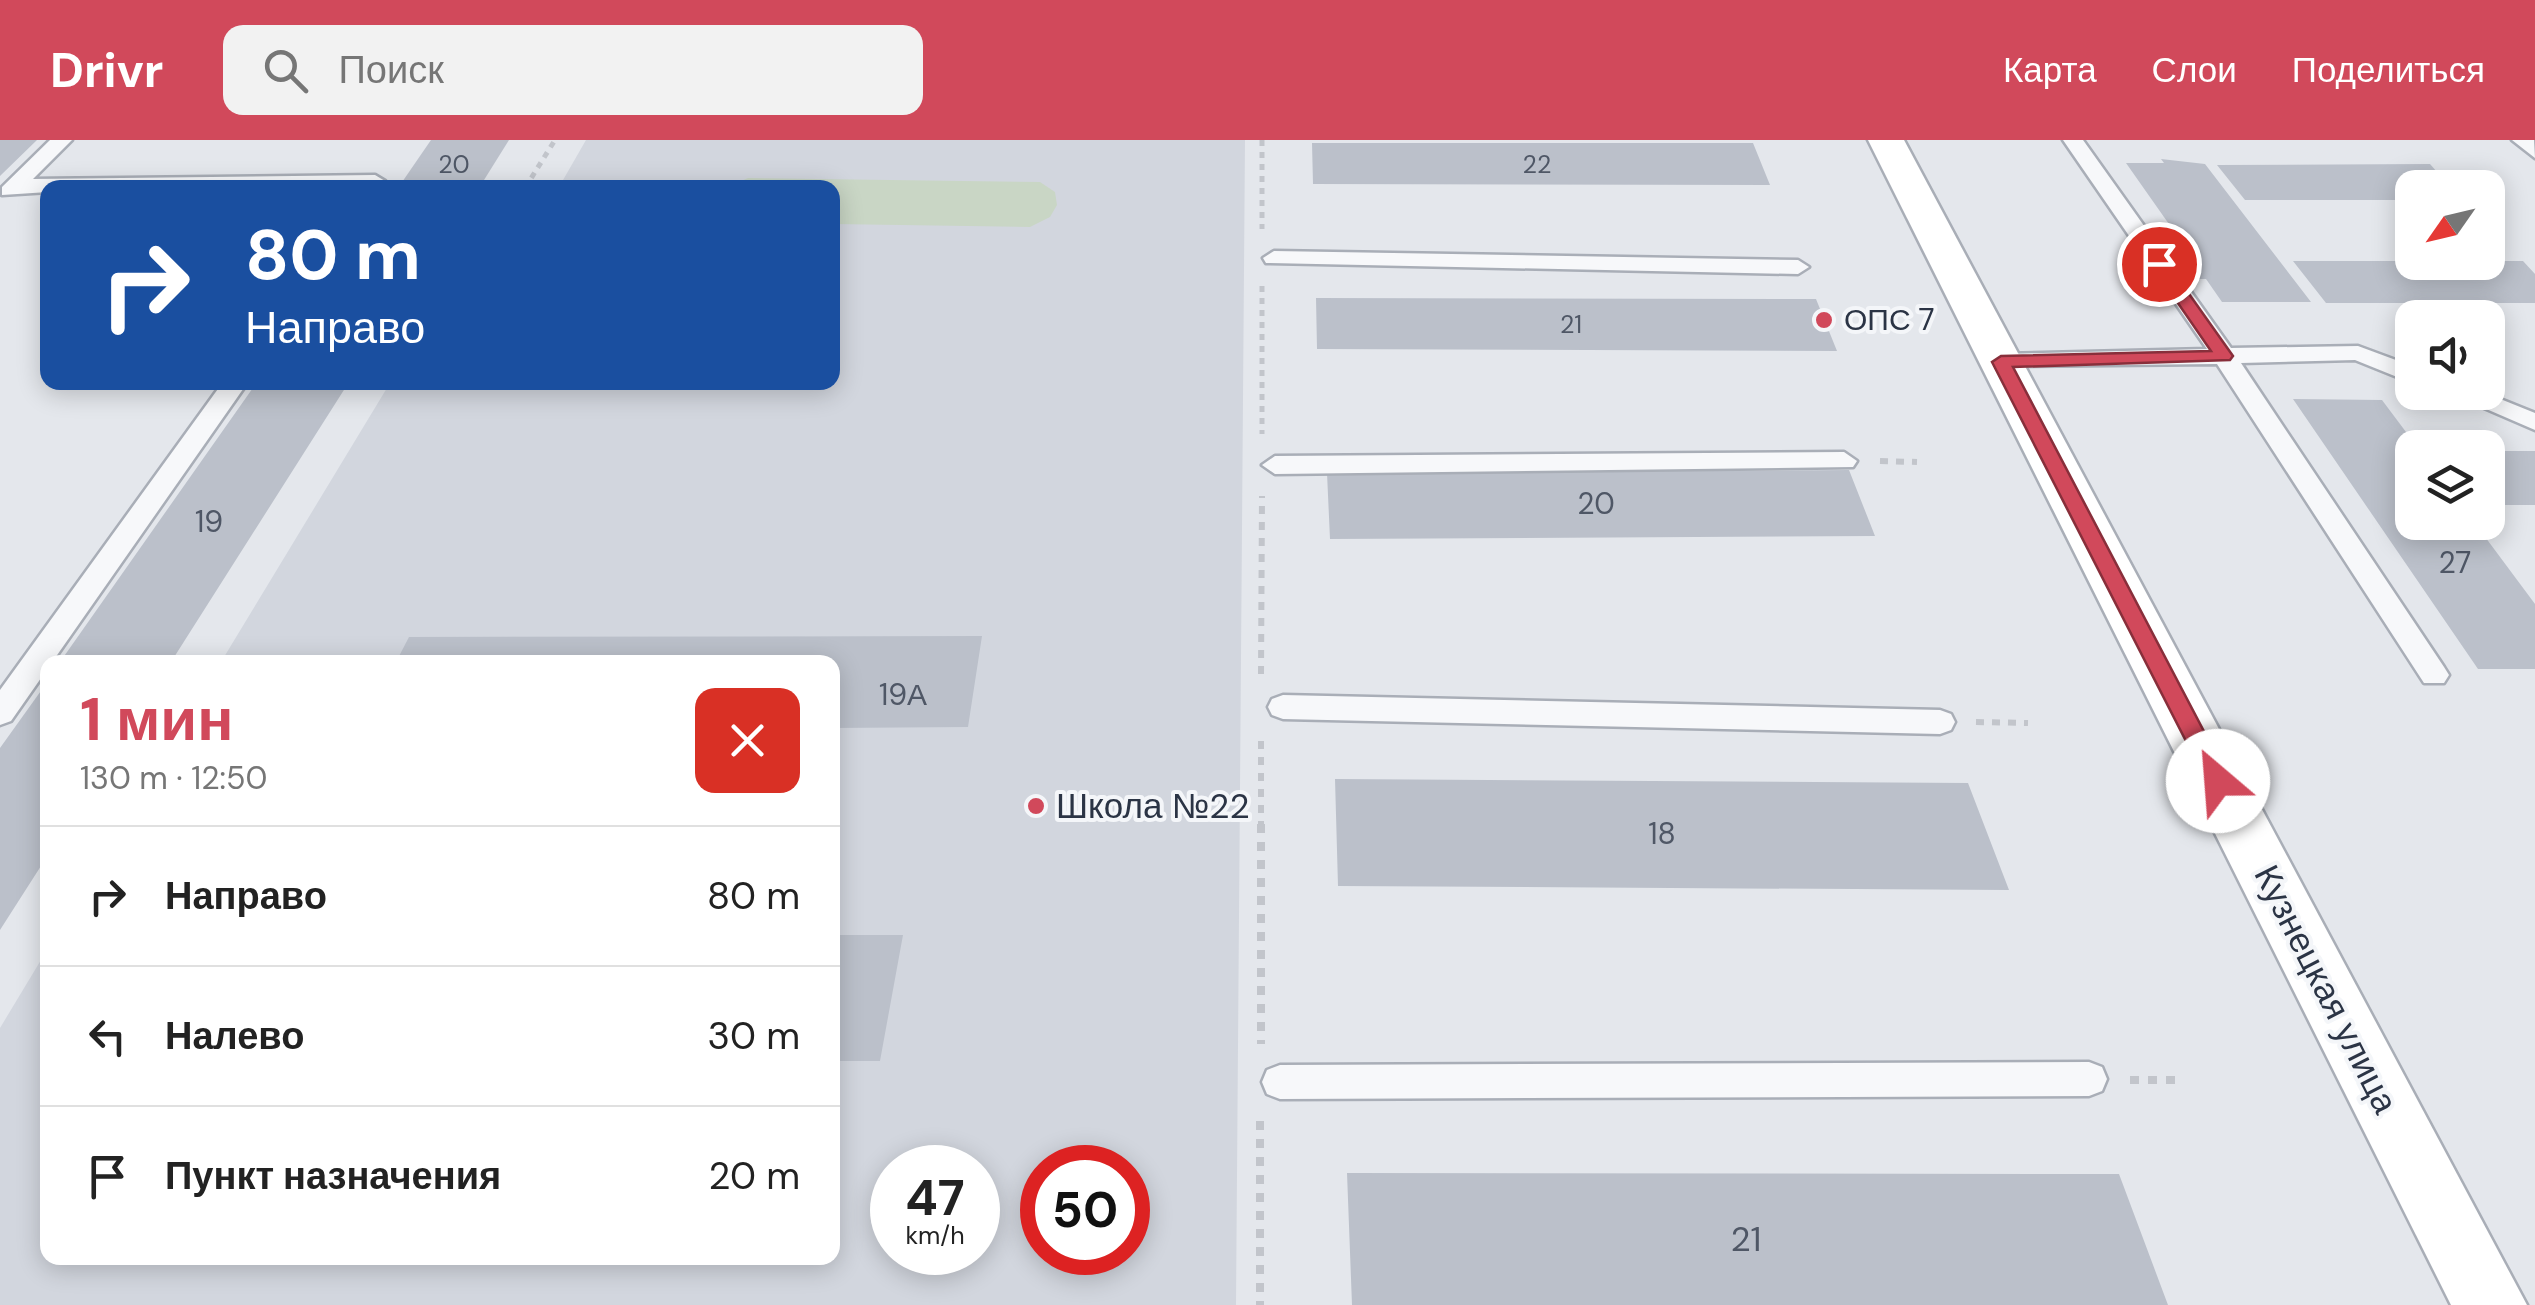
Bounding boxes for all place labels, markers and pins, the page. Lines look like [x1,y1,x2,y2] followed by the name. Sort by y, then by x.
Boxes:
[2117,222,2202,307] pin
[1844,300,1935,339] place label: ОПС 7
[1813,309,1835,331] marker: ОПС 7
[1056,783,1250,829] place label: Школа №22
[1025,795,1047,817] marker: Школа №22

